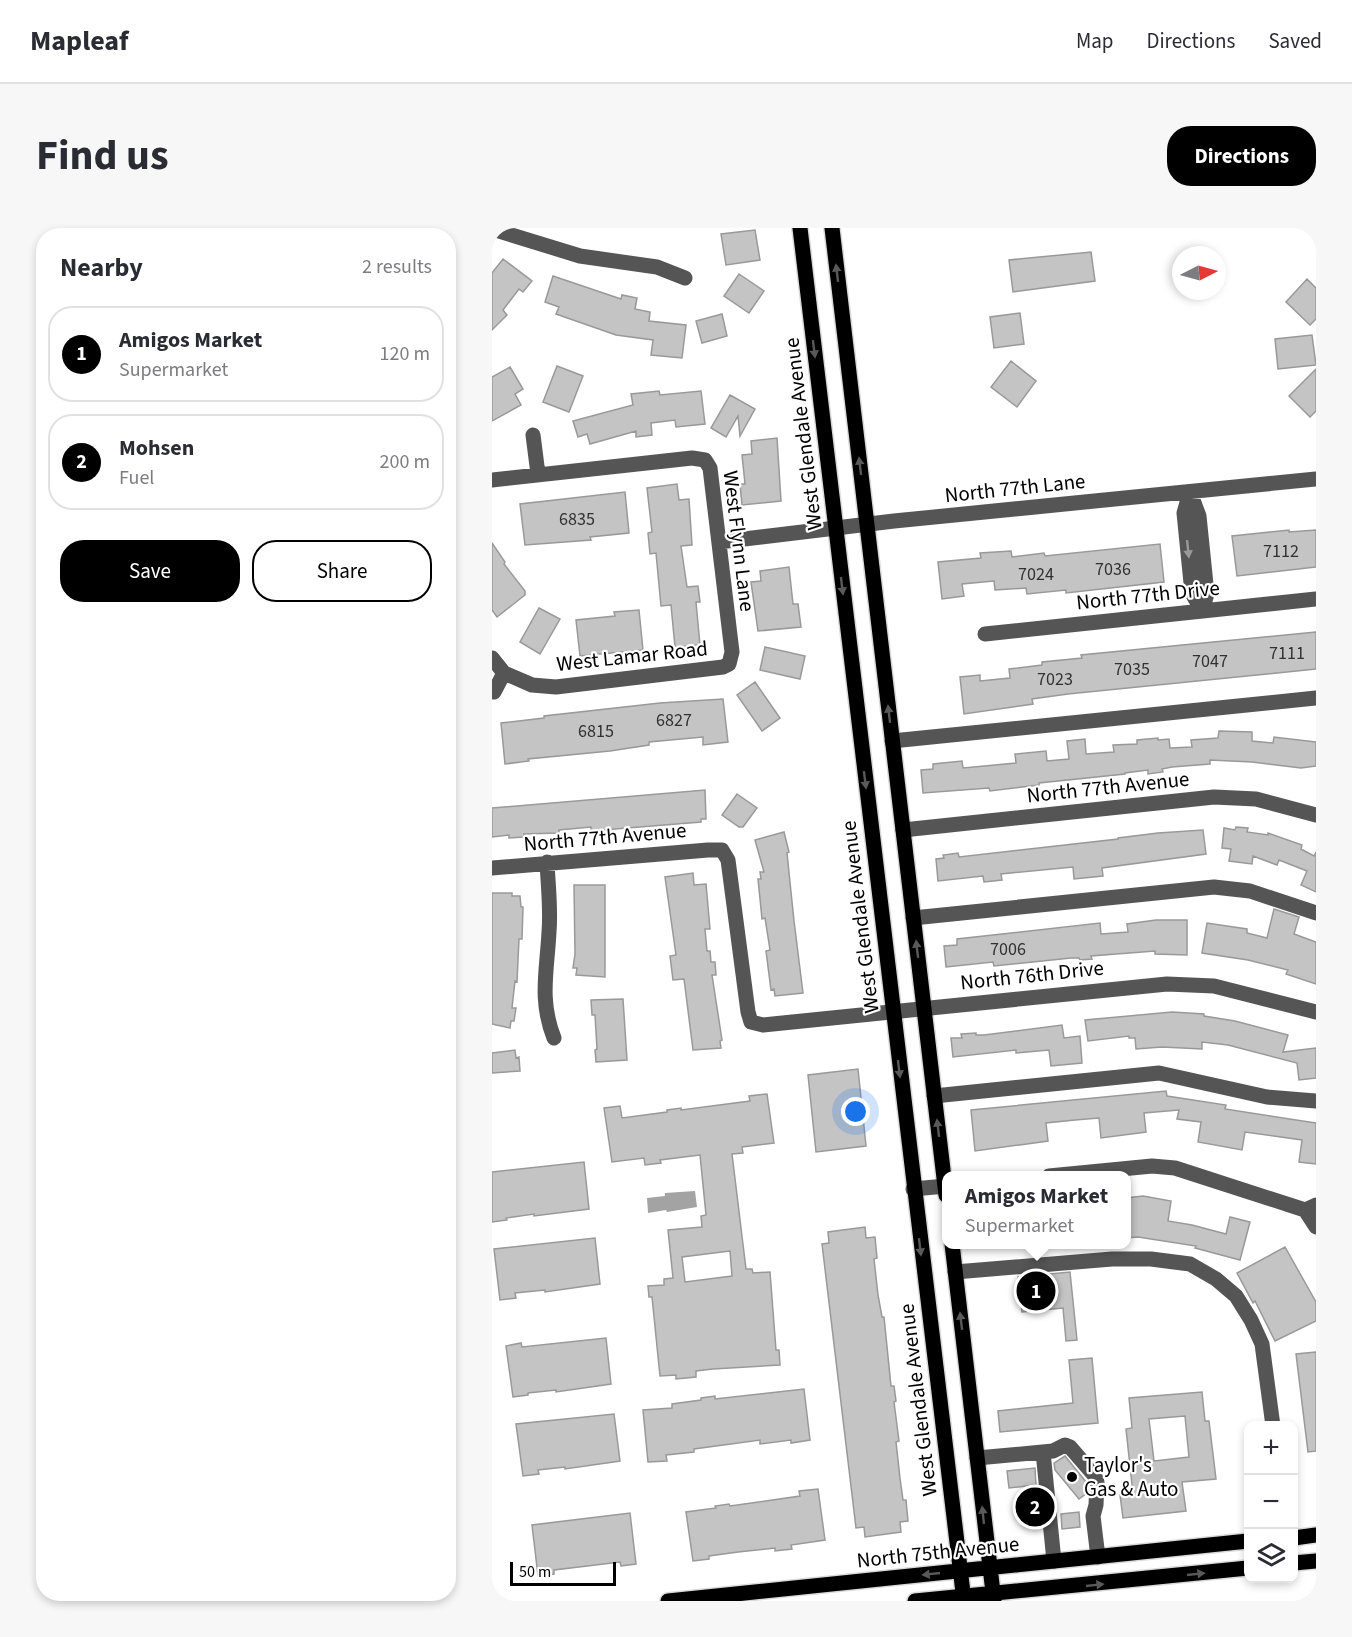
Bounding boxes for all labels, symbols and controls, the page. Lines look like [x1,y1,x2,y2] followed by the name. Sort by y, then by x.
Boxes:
[30,21,129,61] text: Mapleaf
[1076,26,1114,56] text: Map
[1147,26,1235,56] text: Directions
[1268,26,1322,56] text: Saved
[36,126,169,186] text: Find us
[1167,126,1316,186] button: Directions
[1172,246,1226,300] north arrow
[60,249,143,286] text: Nearby
[362,253,432,281] text: 2 results
[832,263,842,282] one-way arrow
[119,324,262,356] text: Amigos Market
[776,336,830,532] street label: West Glendale Avenue
[809,339,819,358] one-way arrow
[76,340,87,368] text: 1
[380,340,430,368] text: 120 m
[119,356,228,384] text: Supermarket
[119,432,194,464] text: Mohsen
[76,448,87,476] text: 2
[380,448,430,476] text: 200 m
[855,457,865,476] one-way arrow
[119,464,154,492] text: Fuel
[943,466,1087,510] street label: North 77th Lane
[715,469,763,613] street label: West Flynn Lane
[559,507,595,532] house number: 6835
[1263,539,1299,564] house number: 7112
[60,540,240,602] button: Save
[252,540,432,602] button: Share
[1183,540,1193,559] one-way arrow
[1095,557,1131,582] house number: 7036
[1018,562,1054,587] house number: 7024
[1075,573,1221,617] street label: North 77th Drive
[837,577,847,596] one-way arrow
[555,633,709,679] street label: West Lamar Road
[1269,641,1305,666] house number: 7111
[1192,649,1228,674] house number: 7047
[1114,657,1150,682] house number: 7035
[1037,667,1073,692] house number: 7023
[884,705,893,724] one-way arrow
[656,708,692,733] house number: 6827
[578,719,614,744] house number: 6815
[1025,764,1191,810] street label: North 77th Avenue
[860,770,869,789] one-way arrow
[522,815,688,859] street label: North 77th Avenue
[833,819,887,1015] street label: West Glendale Avenue
[990,937,1026,962] house number: 7006
[912,940,922,959] one-way arrow
[959,953,1105,997] street label: North 76th Drive
[894,1059,903,1078] one-way arrow
[841,1097,870,1126] your location
[933,1118,942,1137] one-way arrow
[942,1171,1131,1249] popup
[965,1180,1108,1212] text: Amigos Market
[965,1212,1074,1240] text: Supermarket
[916,1238,925,1257] one-way arrow
[1016,1268,1056,1314] pin: 1
[891,1302,945,1498] street label: West Glendale Avenue
[956,1312,965,1331] one-way arrow
[1244,1421,1298,1583] map controls
[1244,1421,1298,1475] button: +
[1084,1450,1178,1504] place label: Taylor's Gas & Auto
[1065,1470,1079,1484] marker: Taylor's Gas & Auto
[1244,1475,1298,1529] button: −
[1016,1484,1054,1530] pin: 2
[978,1506,988,1525] one-way arrow
[855,1529,1021,1575] street label: North 75th Avenue
[1244,1529,1298,1583] button: layers
[510,1559,616,1586] scale bar
[519,1561,551,1583] text: 50 m
[922,1569,941,1579] one-way arrow
[1187,1569,1206,1579] one-way arrow
[1085,1580,1104,1589] one-way arrow

